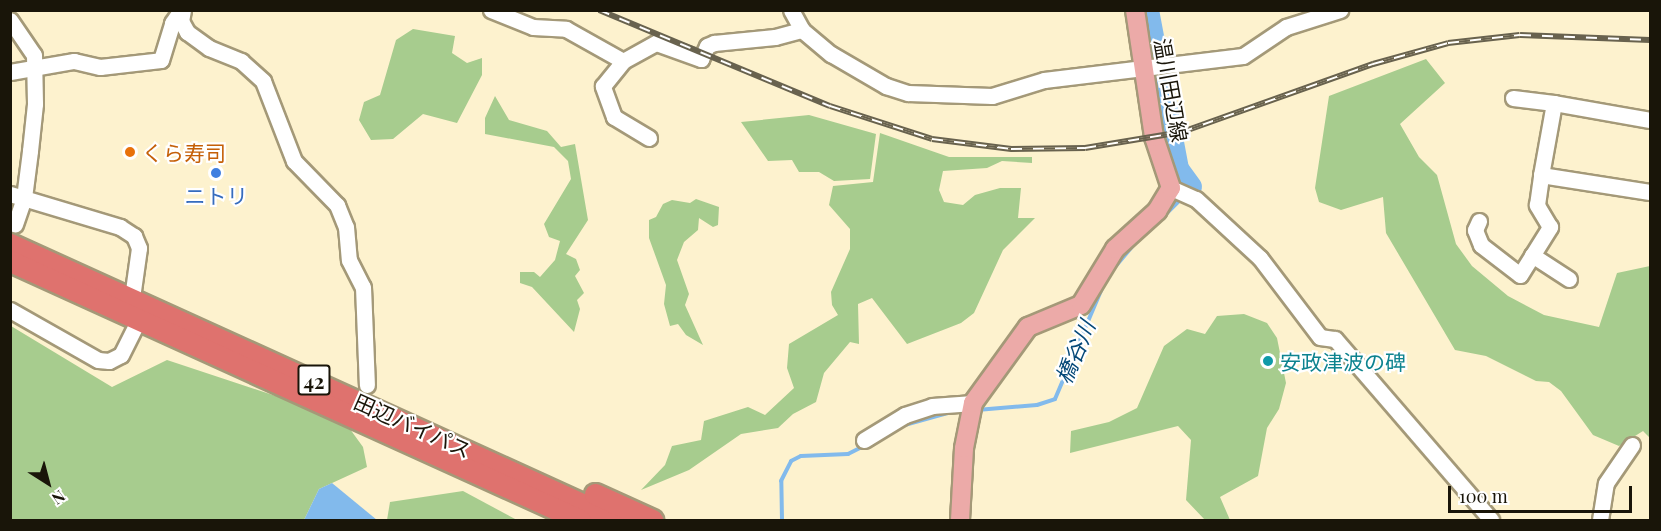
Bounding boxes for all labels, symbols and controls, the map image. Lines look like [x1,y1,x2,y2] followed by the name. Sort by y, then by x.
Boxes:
[1150,36,1194,144] street label: 温川田辺線
[142,139,226,165] place label: くら寿司
[123,145,137,159] marker: くら寿司
[209,166,223,180] marker: ニトリ
[185,182,247,208] place label: ニトリ
[1050,316,1100,388] water label: 橋谷川
[1280,348,1406,374] place label: 安政津波の碑
[1261,354,1275,368] marker: 安政津波の碑
[296,363,332,397] road number: 42
[350,388,476,462] street label: 田辺バイパス
[18,453,78,513] north arrow
[1451,474,1636,512] scale bar
[1459,484,1508,508] text: 100 m
[48,486,70,510] text: N

